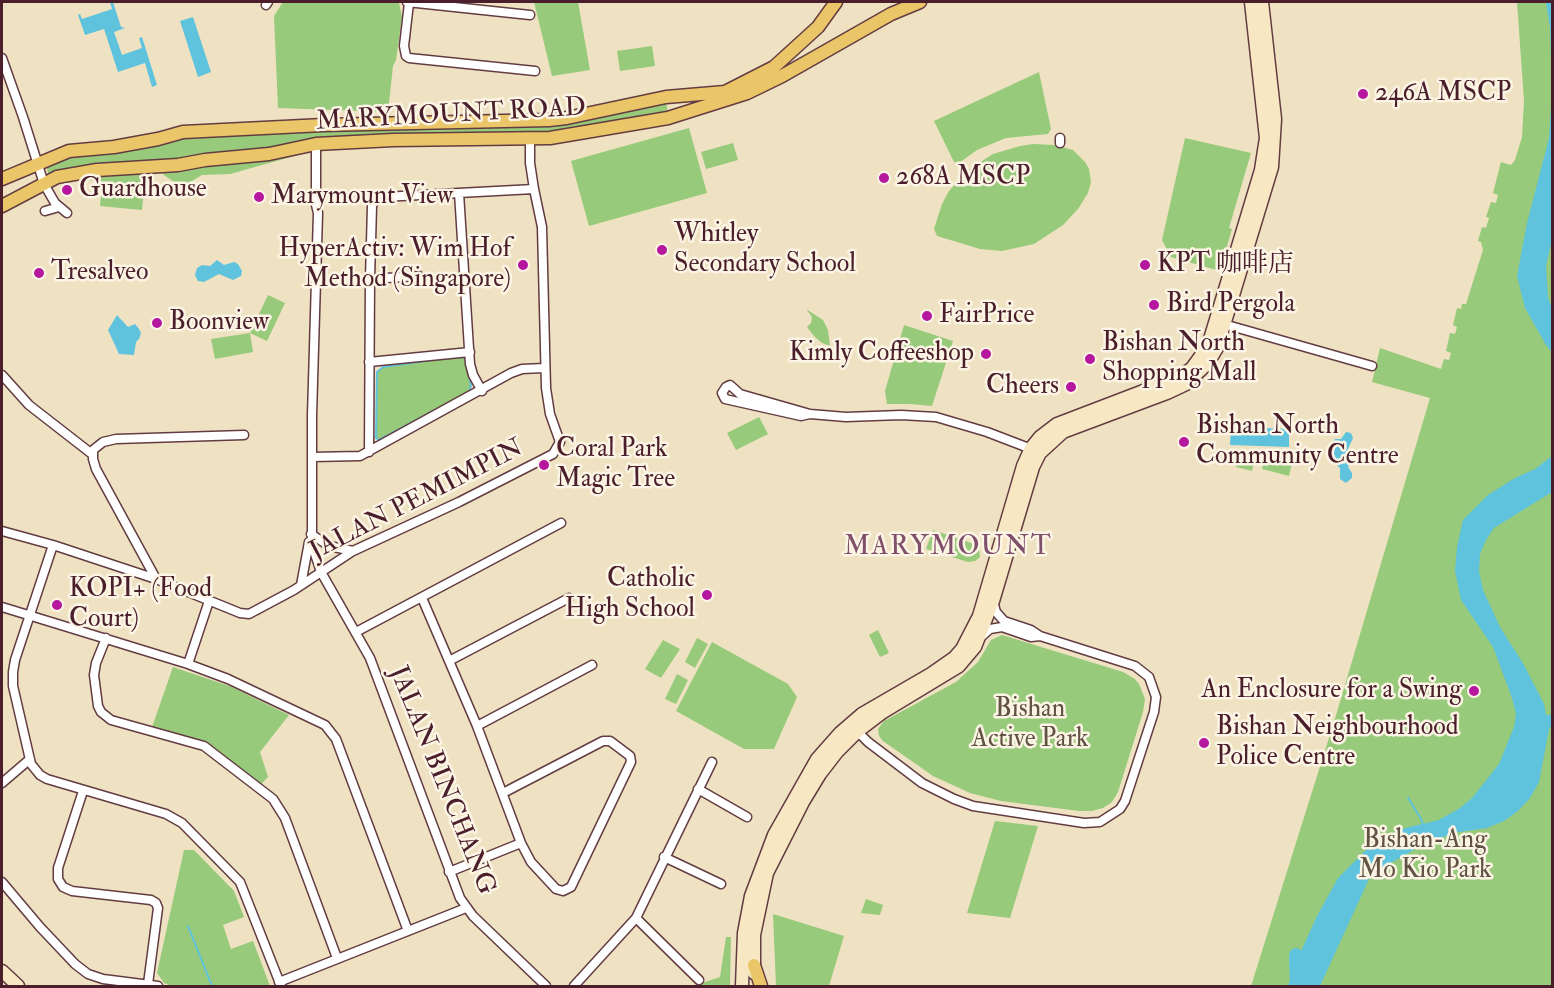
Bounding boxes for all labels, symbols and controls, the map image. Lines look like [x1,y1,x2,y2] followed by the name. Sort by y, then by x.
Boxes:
[1375,78,1511,110] place label: 246A MSCP
[1356,87,1370,101] marker: 246A MSCP
[315,93,587,139] street label: MARYMOUNT ROAD
[896,162,1030,194] place label: 268A MSCP
[877,171,891,185] marker: 268A MSCP
[79,174,207,206] place label: Guardhouse
[271,181,453,213] place label: Marymount View
[60,183,74,197] marker: Guardhouse
[252,190,266,204] marker: Marymount View
[674,219,856,280] place label: Whitley Secondary School
[279,234,511,296] place label: HyperActiv: Wim Hof Method (Singapore)
[655,243,669,257] marker: Whitley Secondary School
[1157,249,1294,281] place label: KPT 咖啡店
[51,257,148,289] place label: Tresalveo
[516,258,530,272] marker: HyperActiv: Wim Hof Method (Singapore)
[1138,258,1152,272] marker: KPT 咖啡店
[32,266,46,280] marker: Tresalveo
[1166,289,1295,321] place label: Bird Pergola
[1147,298,1161,312] marker: Bird Pergola
[939,300,1034,332] place label: FairPrice
[169,307,269,339] place label: Boonview
[920,309,934,323] marker: FairPrice
[150,316,164,330] marker: Boonview
[1102,328,1256,390] place label: Bishan North Shopping Mall
[789,338,974,370] place label: Kimly Coffeeshop
[979,347,993,361] marker: Kimly Coffeeshop
[1083,352,1097,366] marker: Bishan North Shopping Mall
[986,371,1059,403] place label: Cheers
[1064,380,1078,394] marker: Cheers
[1196,411,1399,472] place label: Bishan North Community Centre
[305,434,529,568] street label: JALAN PEMIMPIN
[556,434,675,496] place label: Coral Park Magic Tree
[1177,435,1191,449] marker: Bishan North Community Centre
[537,458,551,472] marker: Coral Park Magic Tree
[844,532,1052,564] district label: MARYMOUNT
[565,564,695,626] place label: Catholic High School
[69,574,212,636] place label: KOPI+ (Food Court)
[700,588,714,602] marker: Catholic High School
[50,598,64,612] marker: KOPI+ (Food Court)
[381,662,501,900] street label: JALAN BINCHANG
[1201,675,1462,707] place label: An Enclosure for a Swing
[1467,684,1481,698] marker: An Enclosure for a Swing
[972,694,1088,756] park label: Bishan Active Park
[1216,712,1458,774] place label: Bishan Neighbourhood Police Centre
[1197,736,1211,750] marker: Bishan Neighbourhood Police Centre
[1359,825,1491,886] park label: Bishan-Ang Mo Kio Park

